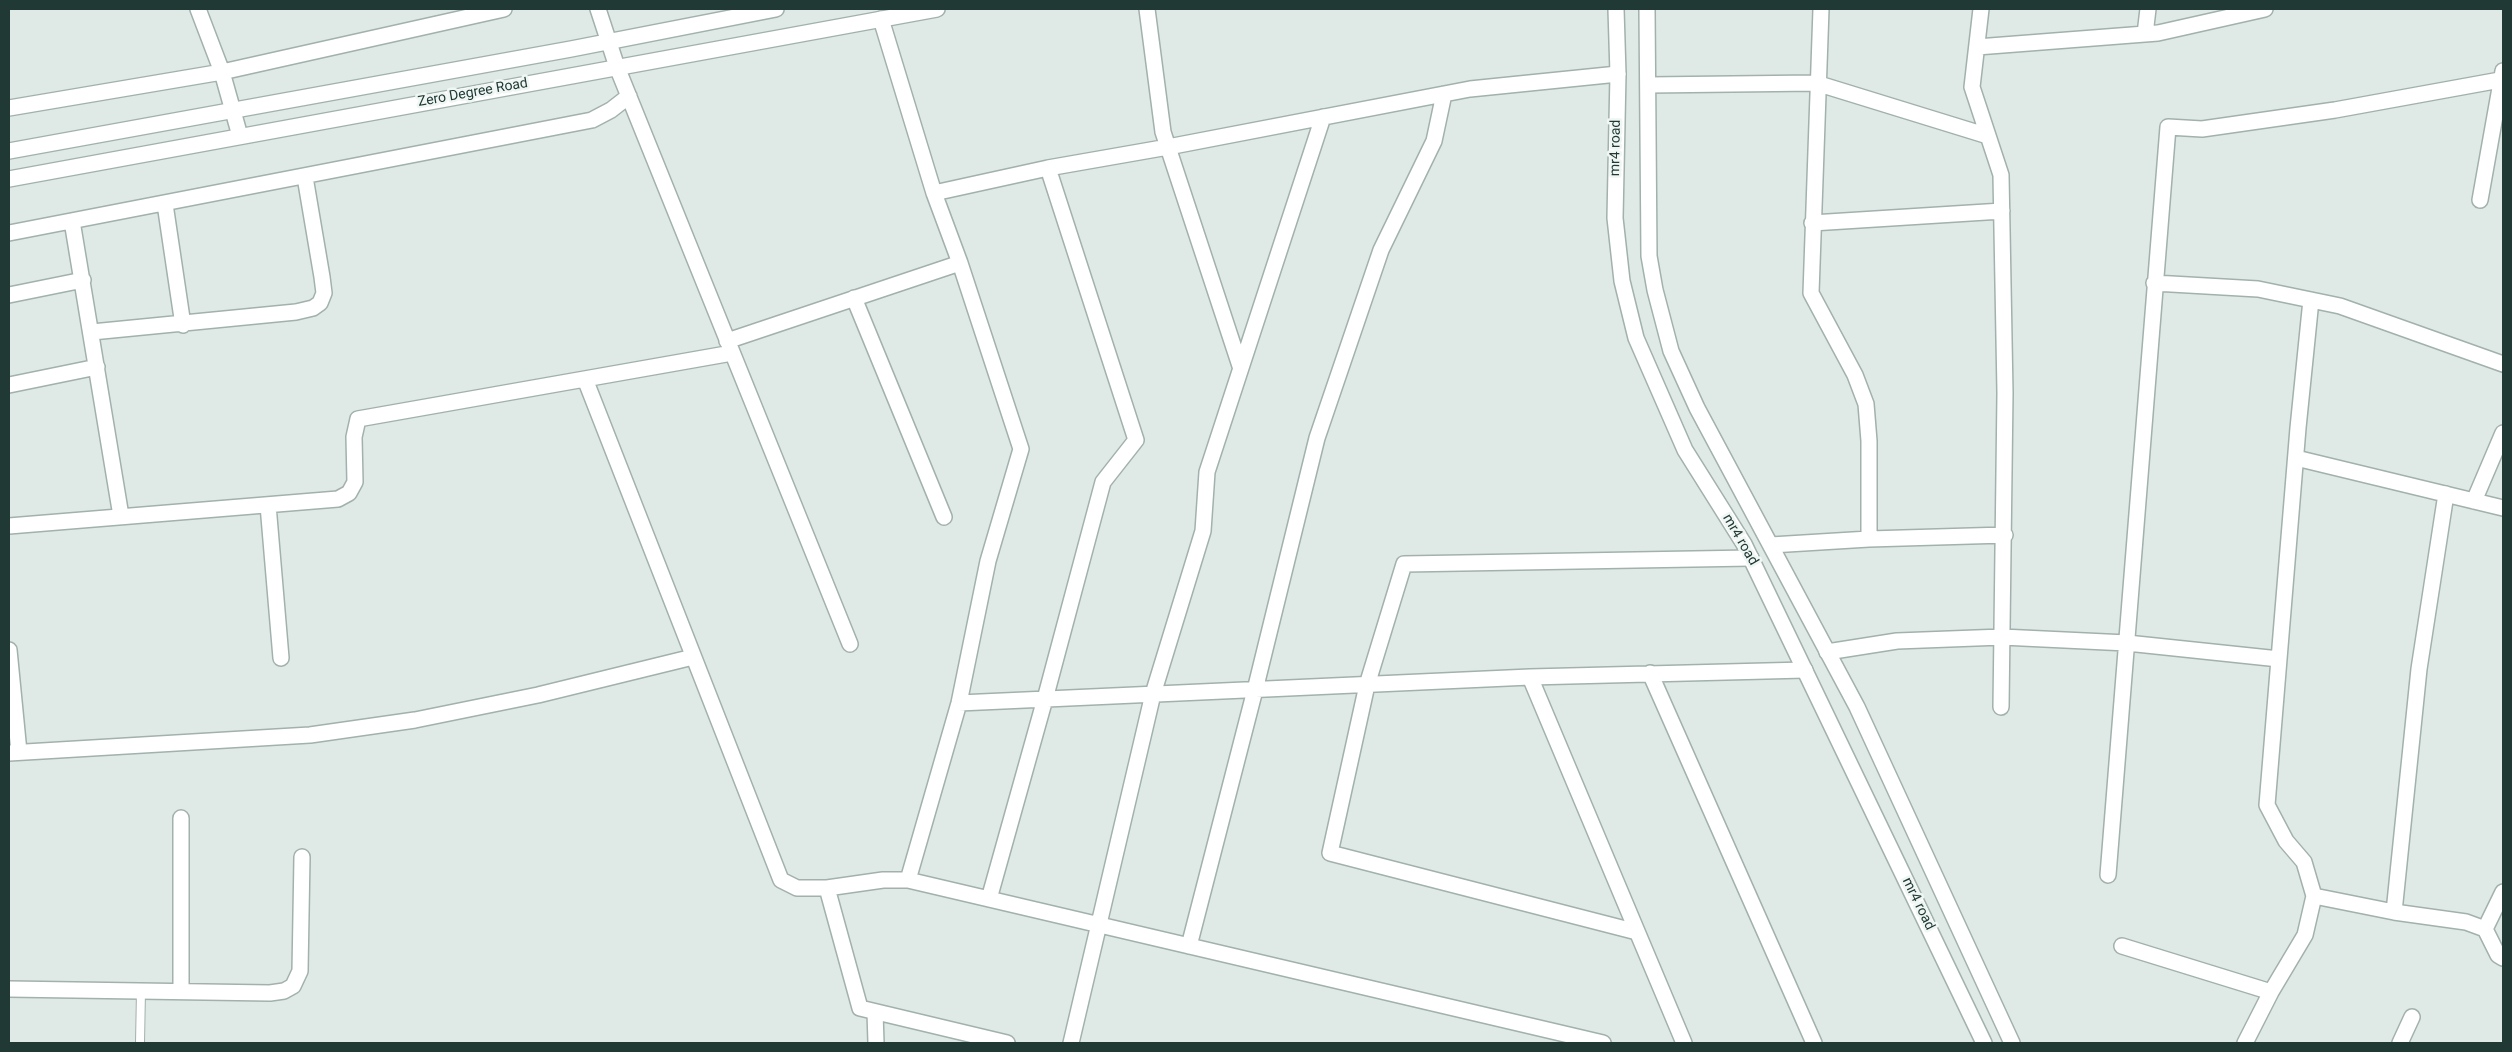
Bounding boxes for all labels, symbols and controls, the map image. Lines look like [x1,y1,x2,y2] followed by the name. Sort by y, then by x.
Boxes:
[417,75,529,111] street label: Zero Degree Road
[1607,120,1625,176] street label: mr4 road
[1719,511,1761,569] street label: mr4 road
[1898,875,1938,933] street label: mr4 road

